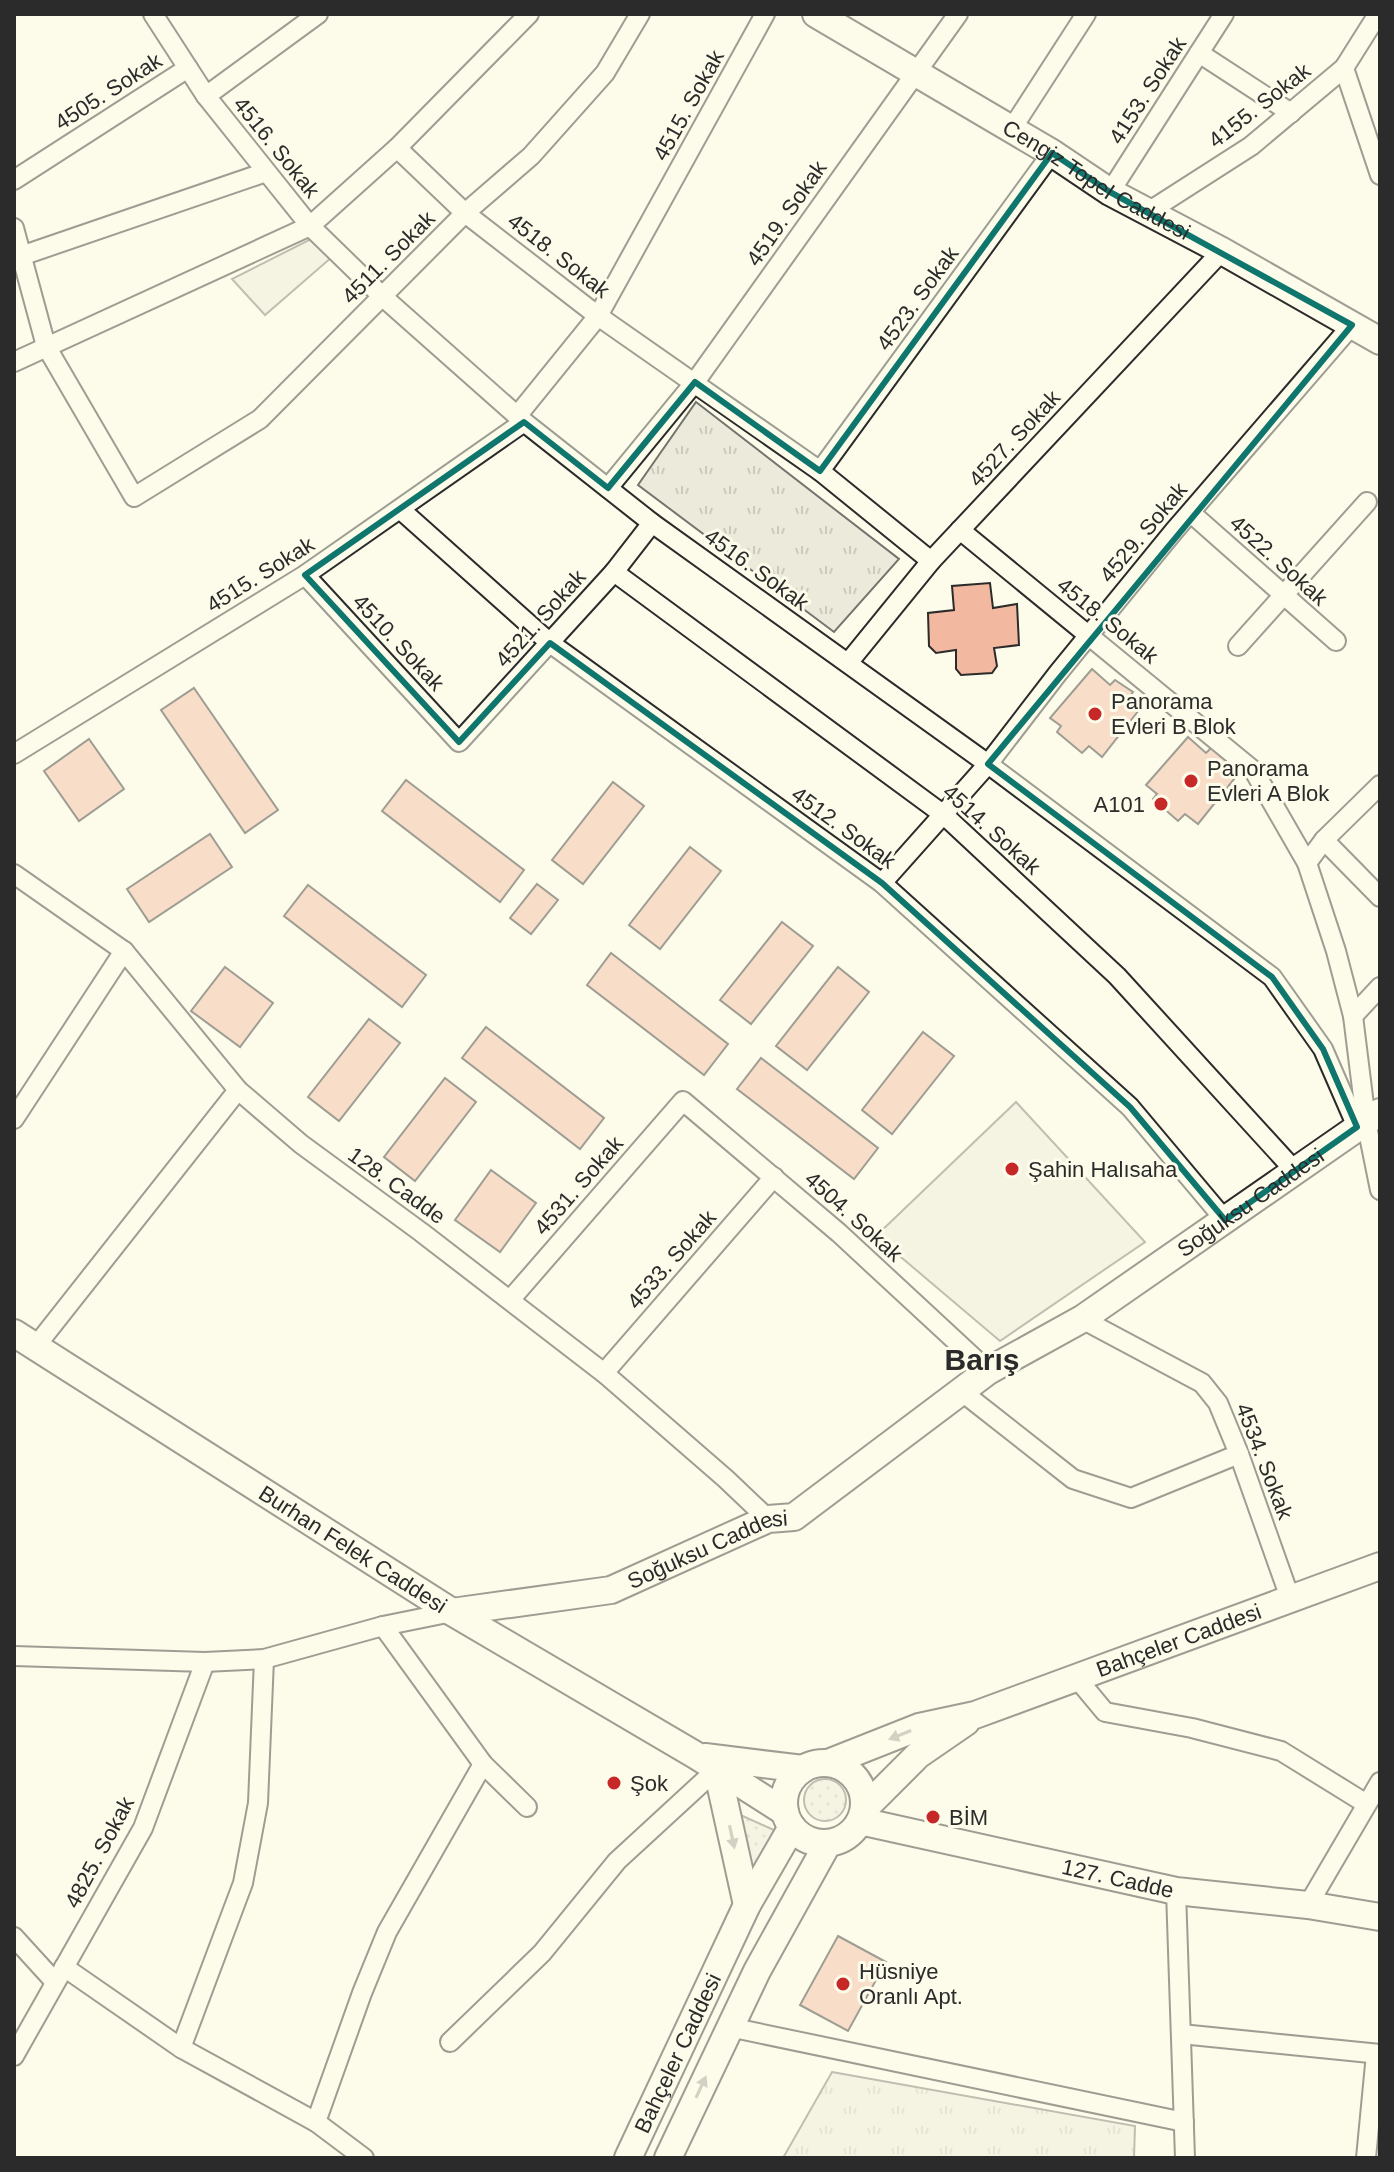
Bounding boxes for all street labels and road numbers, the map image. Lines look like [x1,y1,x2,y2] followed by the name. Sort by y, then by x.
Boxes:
[1104,31,1192,148] street label: 4153. Sokak
[648,45,730,165] street label: 4515. Sokak
[50,47,167,135] street label: 4505. Sokak
[1203,57,1316,153] street label: 4155. Sokak
[228,92,325,203] street label: 4516. Sokak
[998,115,1194,245] street label: Cengiz Topel Caddesi
[741,155,832,271] street label: 4519. Sokak
[337,205,441,309] street label: 4511. Sokak
[503,208,615,304] street label: 4518. Sokak
[871,241,964,355] street label: 4523. Sokak
[964,384,1066,492] street label: 4527. Sokak
[1094,477,1193,587] street label: 4529. Sokak
[1225,510,1333,611] street label: 4522. Sokak
[700,523,814,616] street label: 4516. Sokak
[202,531,320,617] street label: 4515. Sokak
[490,564,591,672] street label: 4521. Sokak
[1052,572,1164,669] street label: 4518. Sokak
[348,589,450,696] street label: 4510. Sokak
[938,779,1046,880] street label: 4514. Sokak
[787,781,901,874] street label: 4512. Sokak
[529,1130,629,1240] street label: 4531. Sokak
[343,1142,450,1229] street label: 128. Cadde
[1173,1143,1329,1262] street label: Soğuksu Caddesi
[800,1166,908,1267] street label: 4504. Sokak
[622,1204,722,1314] street label: 4533. Sokak
[1231,1400,1298,1524] street label: 4534. Sokak
[254,1480,451,1618] street label: Burhan Felek Caddesi
[624,1506,788,1594] street label: Soğuksu Caddesi
[1093,1599,1265,1682] street label: Bahçeler Caddesi
[60,1791,140,1912] street label: 4825. Sokak
[1059,1854,1176,1903] street label: 127. Cadde
[630,1969,726,2137] street label: Bahçeler Caddesi

